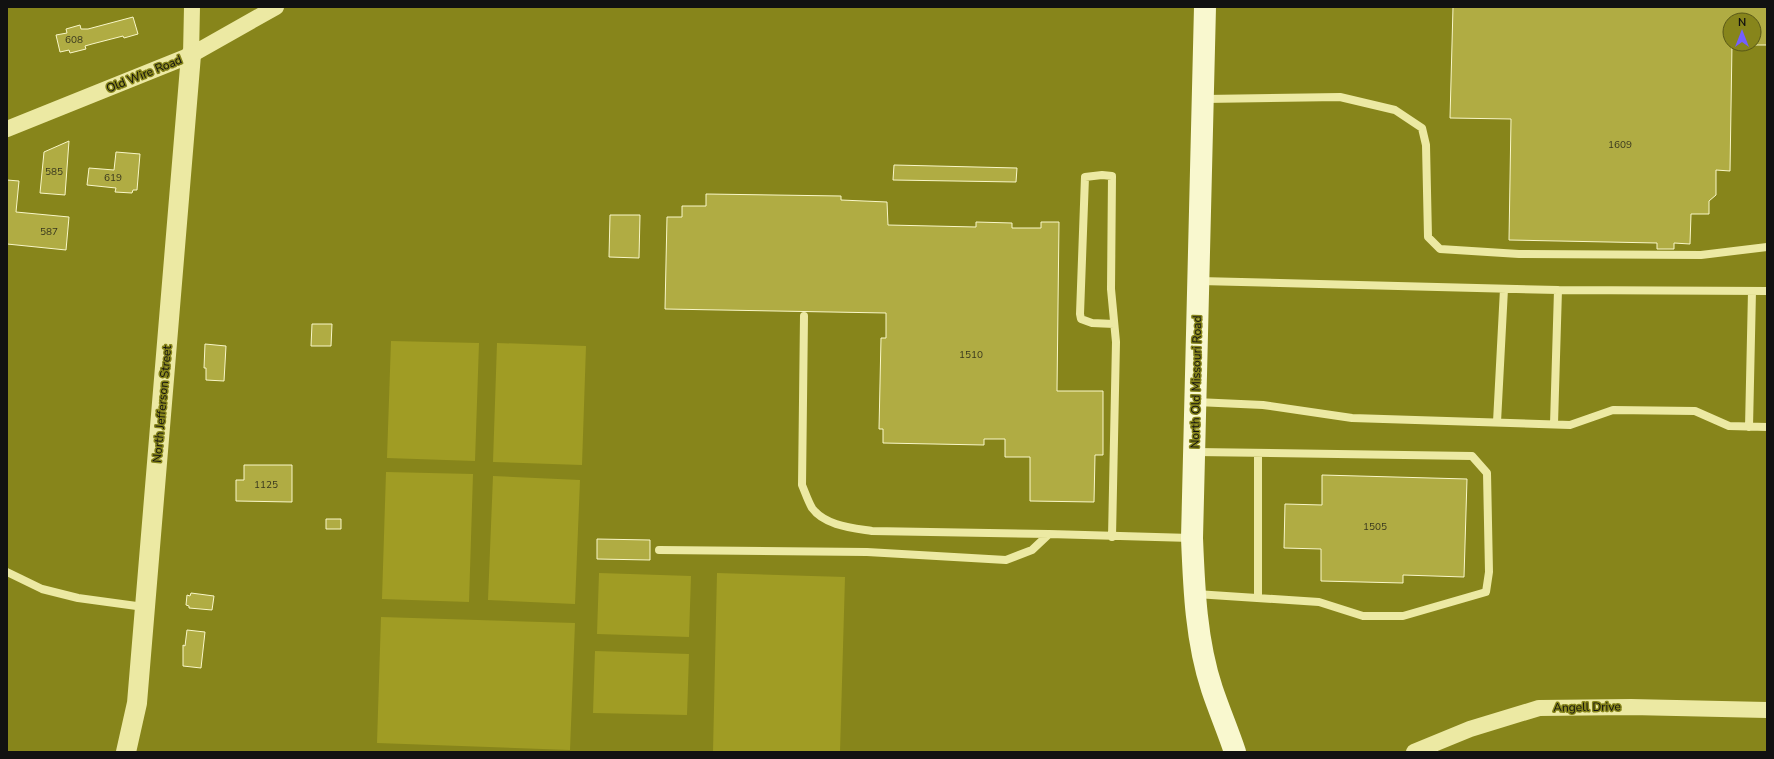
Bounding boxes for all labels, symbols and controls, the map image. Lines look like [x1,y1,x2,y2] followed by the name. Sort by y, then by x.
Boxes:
[1722,12,1762,52] north arrow
[1738,15,1746,30] text: N
[65,33,83,47] house number: 608
[104,52,184,96] street label: Old Wire Road
[1608,138,1632,152] house number: 1609
[45,165,63,179] house number: 585
[104,171,122,185] house number: 619
[40,225,58,239] house number: 587
[1187,315,1205,449] street label: North Old Missouri Road
[149,344,175,463] street label: North Jefferson Street
[959,348,983,362] house number: 1510
[254,478,278,492] house number: 1125
[1363,520,1387,534] house number: 1505
[1553,698,1621,716] street label: Angell Drive

